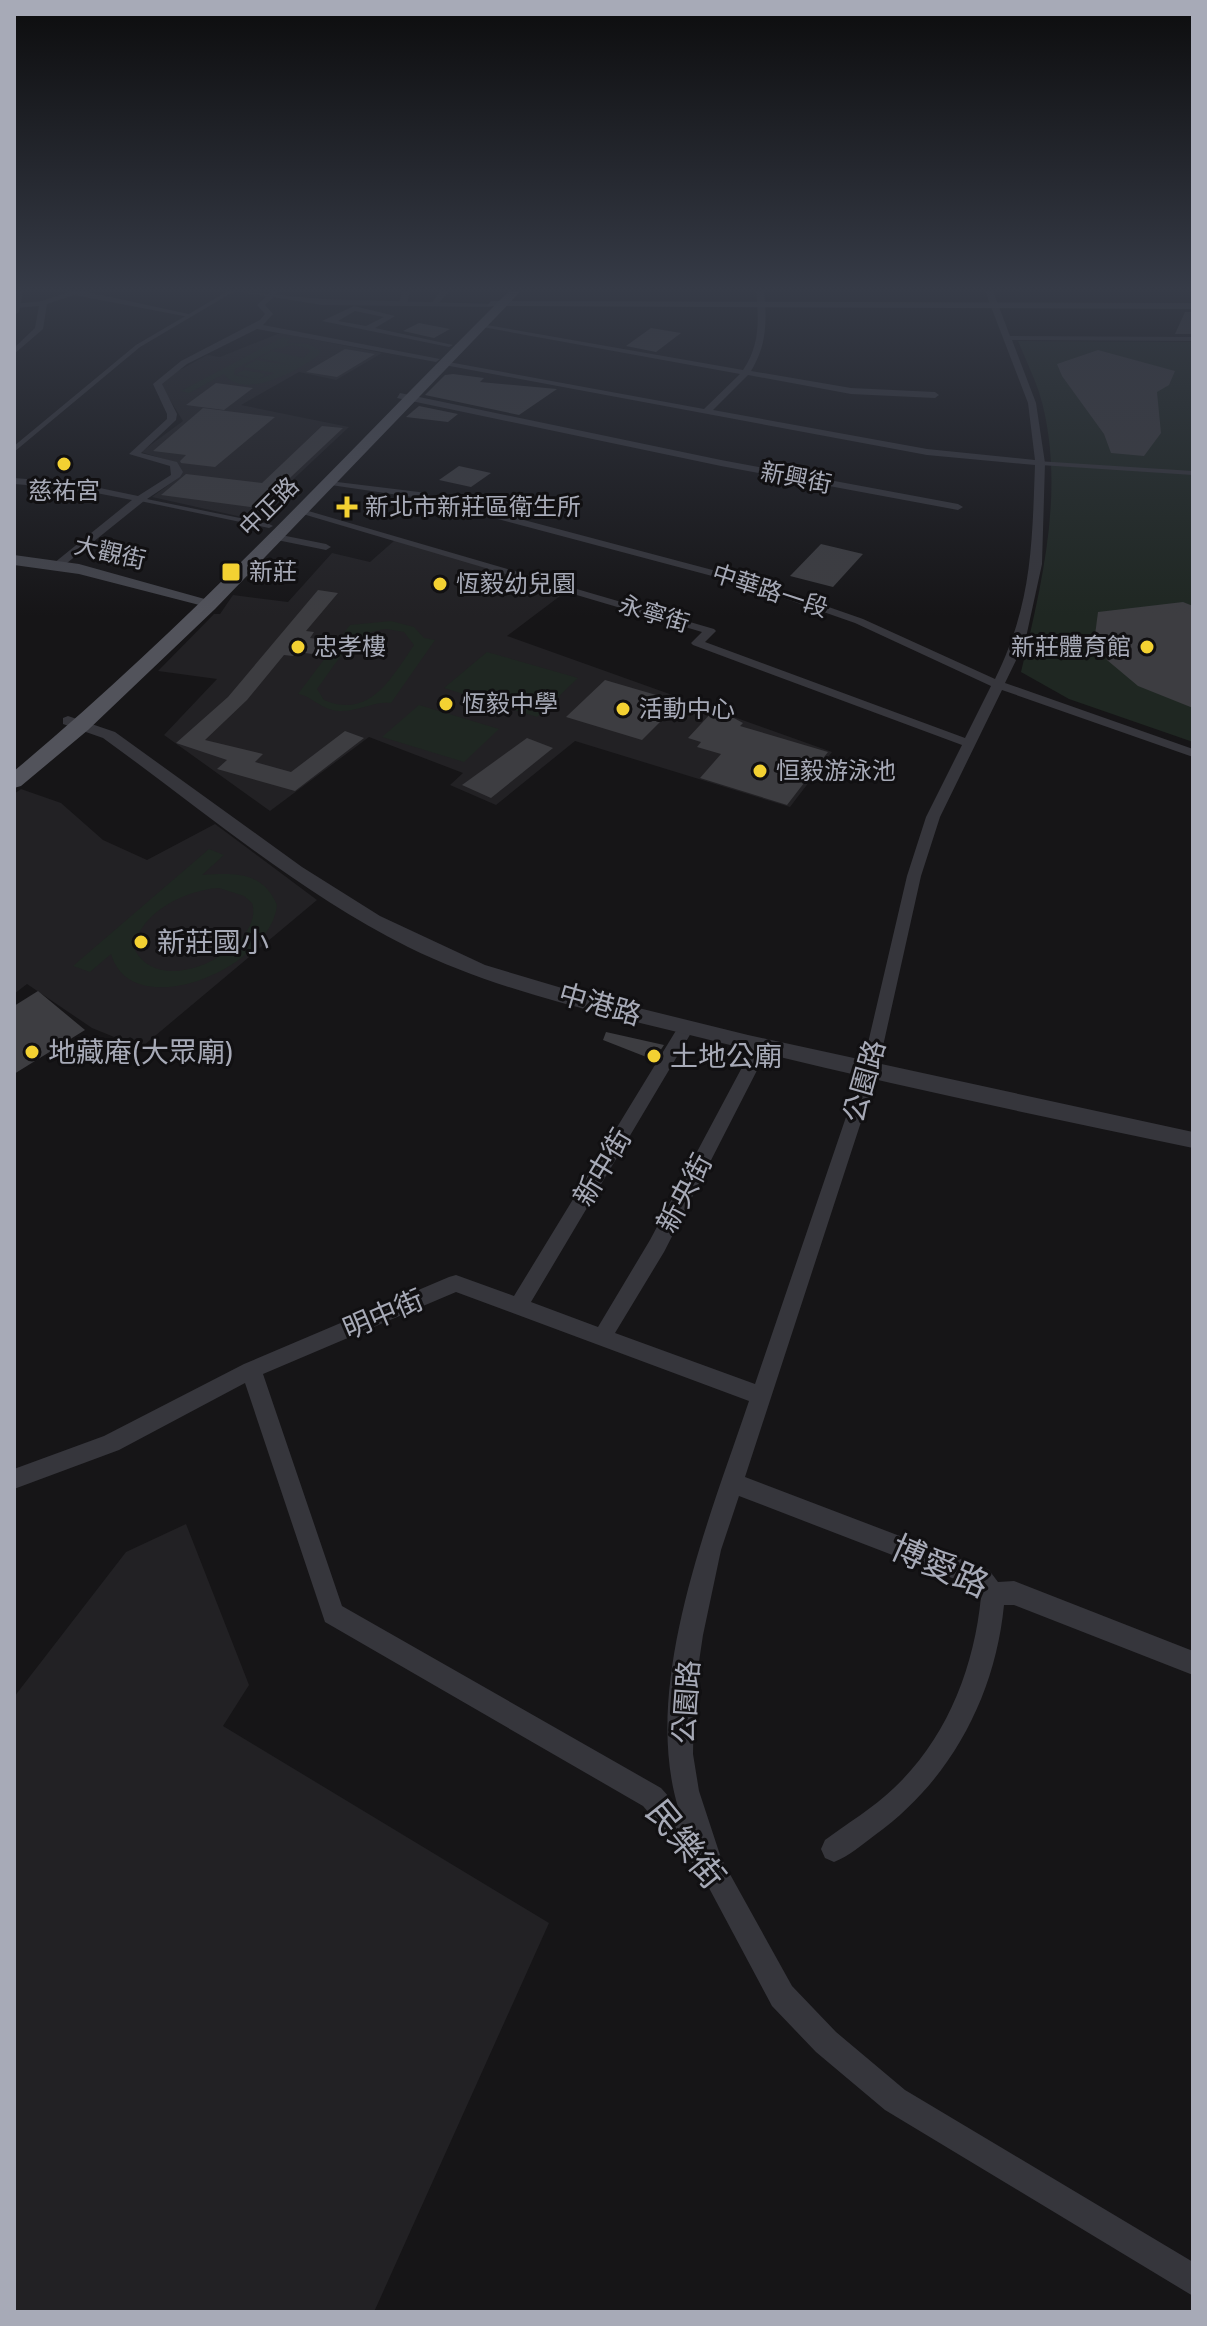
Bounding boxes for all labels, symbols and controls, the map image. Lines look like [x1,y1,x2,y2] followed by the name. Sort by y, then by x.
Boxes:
[55,455,73,473] marker: 慈祐宮
[758,456,834,499] street label: 新興街
[233,471,304,542] street label: 中正路
[28,476,100,505] place label: 慈祐宮
[365,492,581,521] place label: 新北市新莊區衛生所
[336,496,358,518] marker: 新北市新莊區衛生所
[72,530,148,575] street label: 大觀街
[249,557,297,586] place label: 新莊
[709,558,832,623] street label: 中華路一段
[220,561,242,583] marker: 新莊
[456,569,576,598] place label: 恆毅幼兒園
[431,575,449,593] marker: 恆毅幼兒園
[615,589,693,638] street label: 永寧街
[314,632,386,661] place label: 忠孝樓
[1011,632,1131,661] place label: 新莊體育館
[289,638,307,656] marker: 忠孝樓
[1138,638,1156,656] marker: 新莊體育館
[462,689,558,718] place label: 恆毅中學
[639,694,735,723] place label: 活動中心
[437,695,455,713] marker: 恆毅中學
[614,700,632,718] marker: 活動中心
[776,756,896,785] place label: 恒毅游泳池
[751,762,769,780] marker: 恒毅游泳池
[157,925,269,959] place label: 新莊國小
[132,933,150,951] marker: 新莊國小
[555,976,645,1032] street label: 中港路
[48,1035,234,1069] place label: 地藏庵(大眾廟)
[836,1036,892,1126] street label: 公園路
[670,1039,782,1073] place label: 土地公廟
[23,1043,41,1061] marker: 地藏庵(大眾廟)
[645,1047,663,1065] marker: 土地公廟
[566,1122,638,1212] street label: 新中街
[649,1148,719,1238] street label: 新央街
[338,1282,428,1346] street label: 明中街
[885,1526,995,1606] street label: 博愛路
[666,1659,706,1745] street label: 公園路
[638,1791,734,1897] street label: 民樂街

